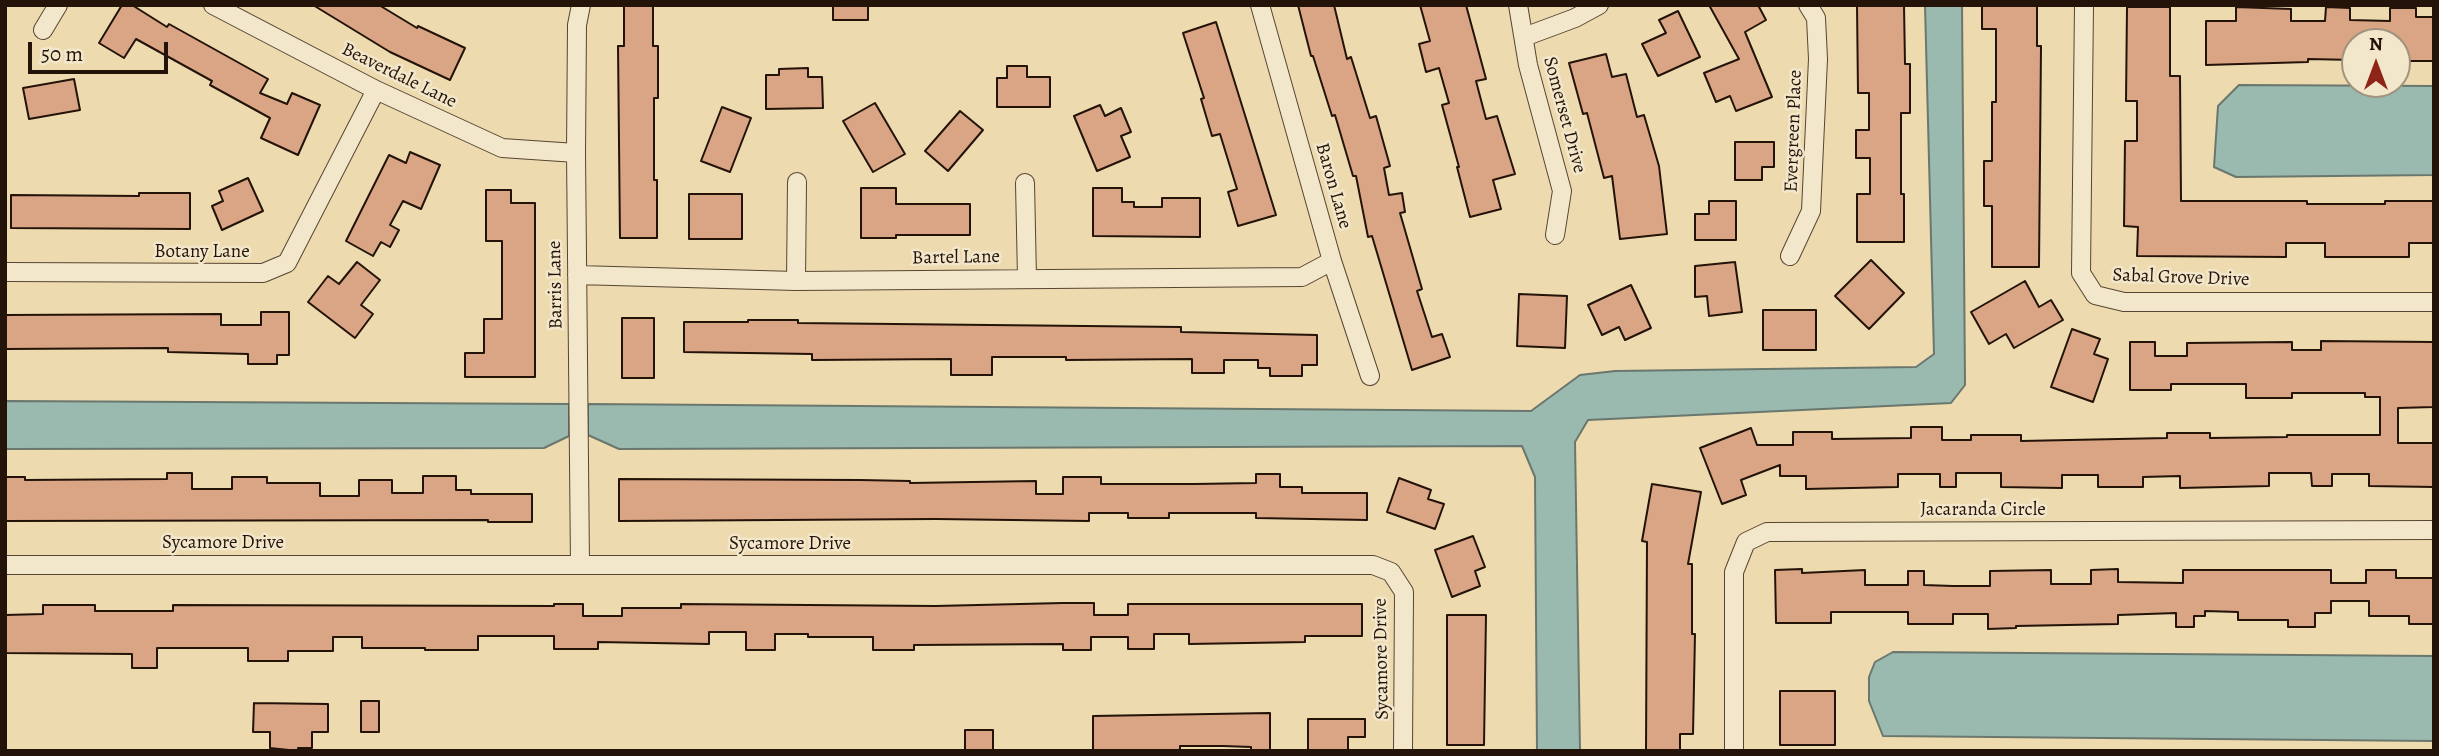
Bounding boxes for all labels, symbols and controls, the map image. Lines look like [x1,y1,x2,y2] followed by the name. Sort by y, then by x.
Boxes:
[32,28,172,72] scale bar
[2341,28,2411,98] north arrow
[2369,31,2383,57] text: N
[338,38,460,114] street label: Beaverdale Lane
[41,40,83,68] text: 50 m
[1538,54,1590,176] street label: Somerset Drive
[1780,69,1808,193] street label: Evergreen Place
[1310,140,1356,232] street label: Baron Lane
[544,240,568,330] street label: Barris Lane
[154,241,250,263] street label: Botany Lane
[912,246,1000,270] street label: Bartel Lane
[2112,264,2250,292] street label: Sabal Grove Drive
[1920,499,2046,521] street label: Jacaranda Circle
[162,532,284,554] street label: Sycamore Drive
[729,533,851,555] street label: Sycamore Drive
[1370,598,1394,720] street label: Sycamore Drive

